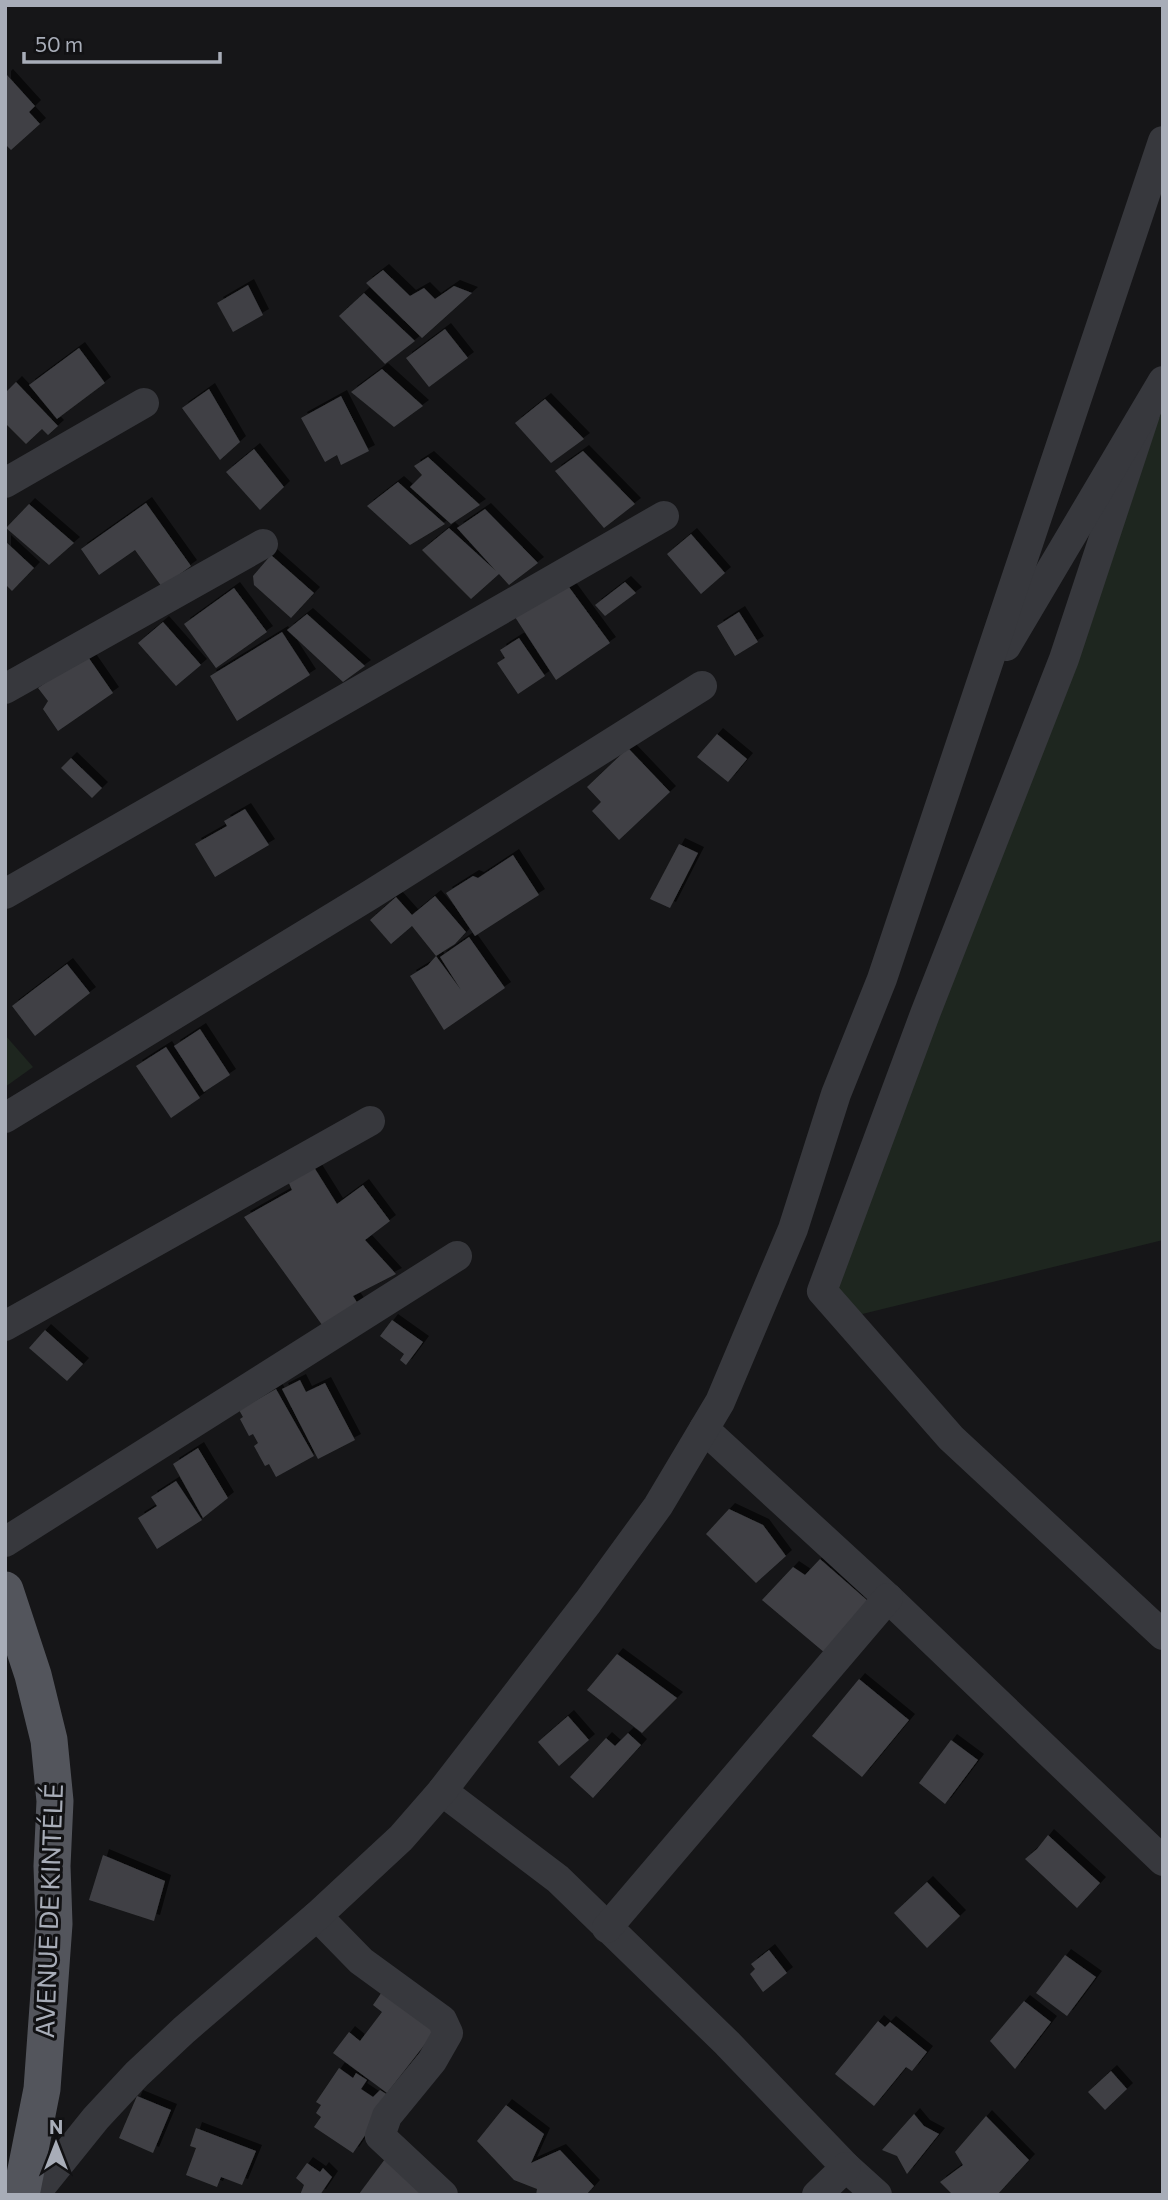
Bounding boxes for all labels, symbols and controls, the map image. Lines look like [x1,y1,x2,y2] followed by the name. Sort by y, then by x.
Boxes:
[24,21,220,65] scale bar
[35,31,83,56] text: 50 m
[28,1783,68,2039] street label: AVENUE DE KINTÉLÉ
[21,2109,91,2179] north arrow
[49,2115,63,2138] text: N

